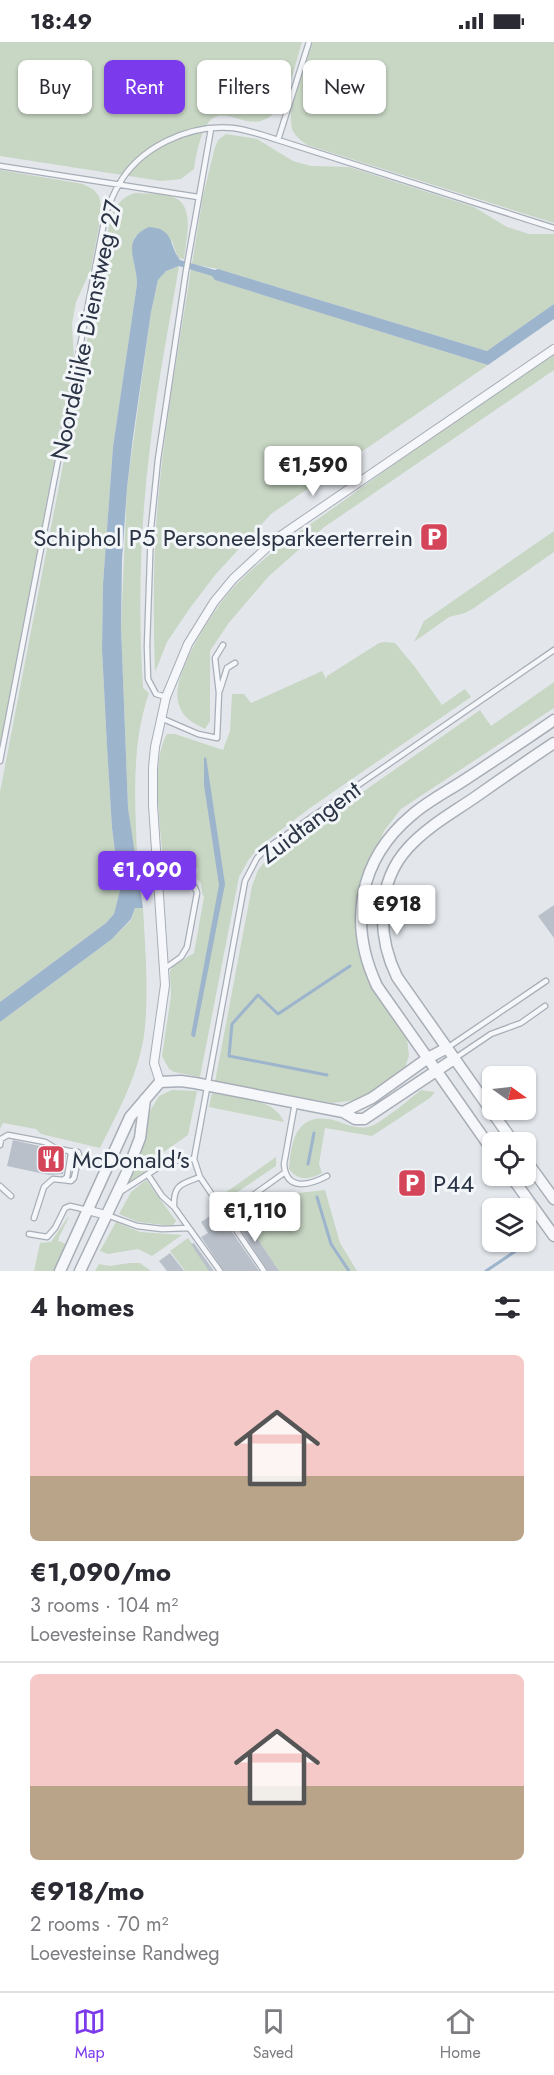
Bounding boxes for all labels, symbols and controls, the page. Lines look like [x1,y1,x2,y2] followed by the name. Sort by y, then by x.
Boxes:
[30,5,92,37] text: 18:49
[18,60,92,114] chip: Buy
[104,60,185,114] chip: Rent
[197,60,291,114] chip: Filters
[303,60,386,114] chip: New
[41,196,131,463] street label: Noordelijke Dienstweg 27
[264,446,362,497] pin: €1,590
[278,451,348,480] text: €1,590
[33,520,413,555] place label: Schiphol P5 Personeelsparkeerterrein
[418,521,450,553] parking icon: Schiphol P5 Personeelsparkeerterrein
[252,772,368,872] street label: Zuidtangent
[98,851,196,902] pin: €1,090
[112,856,182,885] text: €1,090
[361,885,433,936] pin: €918
[372,890,422,919] text: €918
[482,1066,536,1120] north arrow
[482,1066,536,1252] map controls
[482,1132,536,1186] button: locate
[72,1142,190,1177] place label: McDonald's
[35,1143,67,1175] restaurant icon: McDonald's
[433,1166,474,1201] place label: P44
[396,1167,428,1199] parking icon: P44
[206,1192,304,1243] pin: €1,110
[223,1197,287,1226] text: €1,110
[482,1198,536,1252] button: layers
[30,1288,134,1326] text: 4 homes
[491,1291,524,1324] icon: filters
[223,1394,331,1502] icon: home
[30,1553,171,1591] text: €1,090/mo
[30,1591,178,1620] text: 3 rooms · 104 m²
[30,1620,220,1649] text: Loevesteinse Randweg
[223,1713,331,1821] icon: home
[30,1872,144,1910] text: €918/mo
[30,1910,168,1939] text: 2 rooms · 70 m²
[30,1939,220,1968] text: Loevesteinse Randweg
[73,2005,106,2064] tab: Map
[253,2005,293,2064] tab: Saved
[440,2005,481,2064] tab: Home

